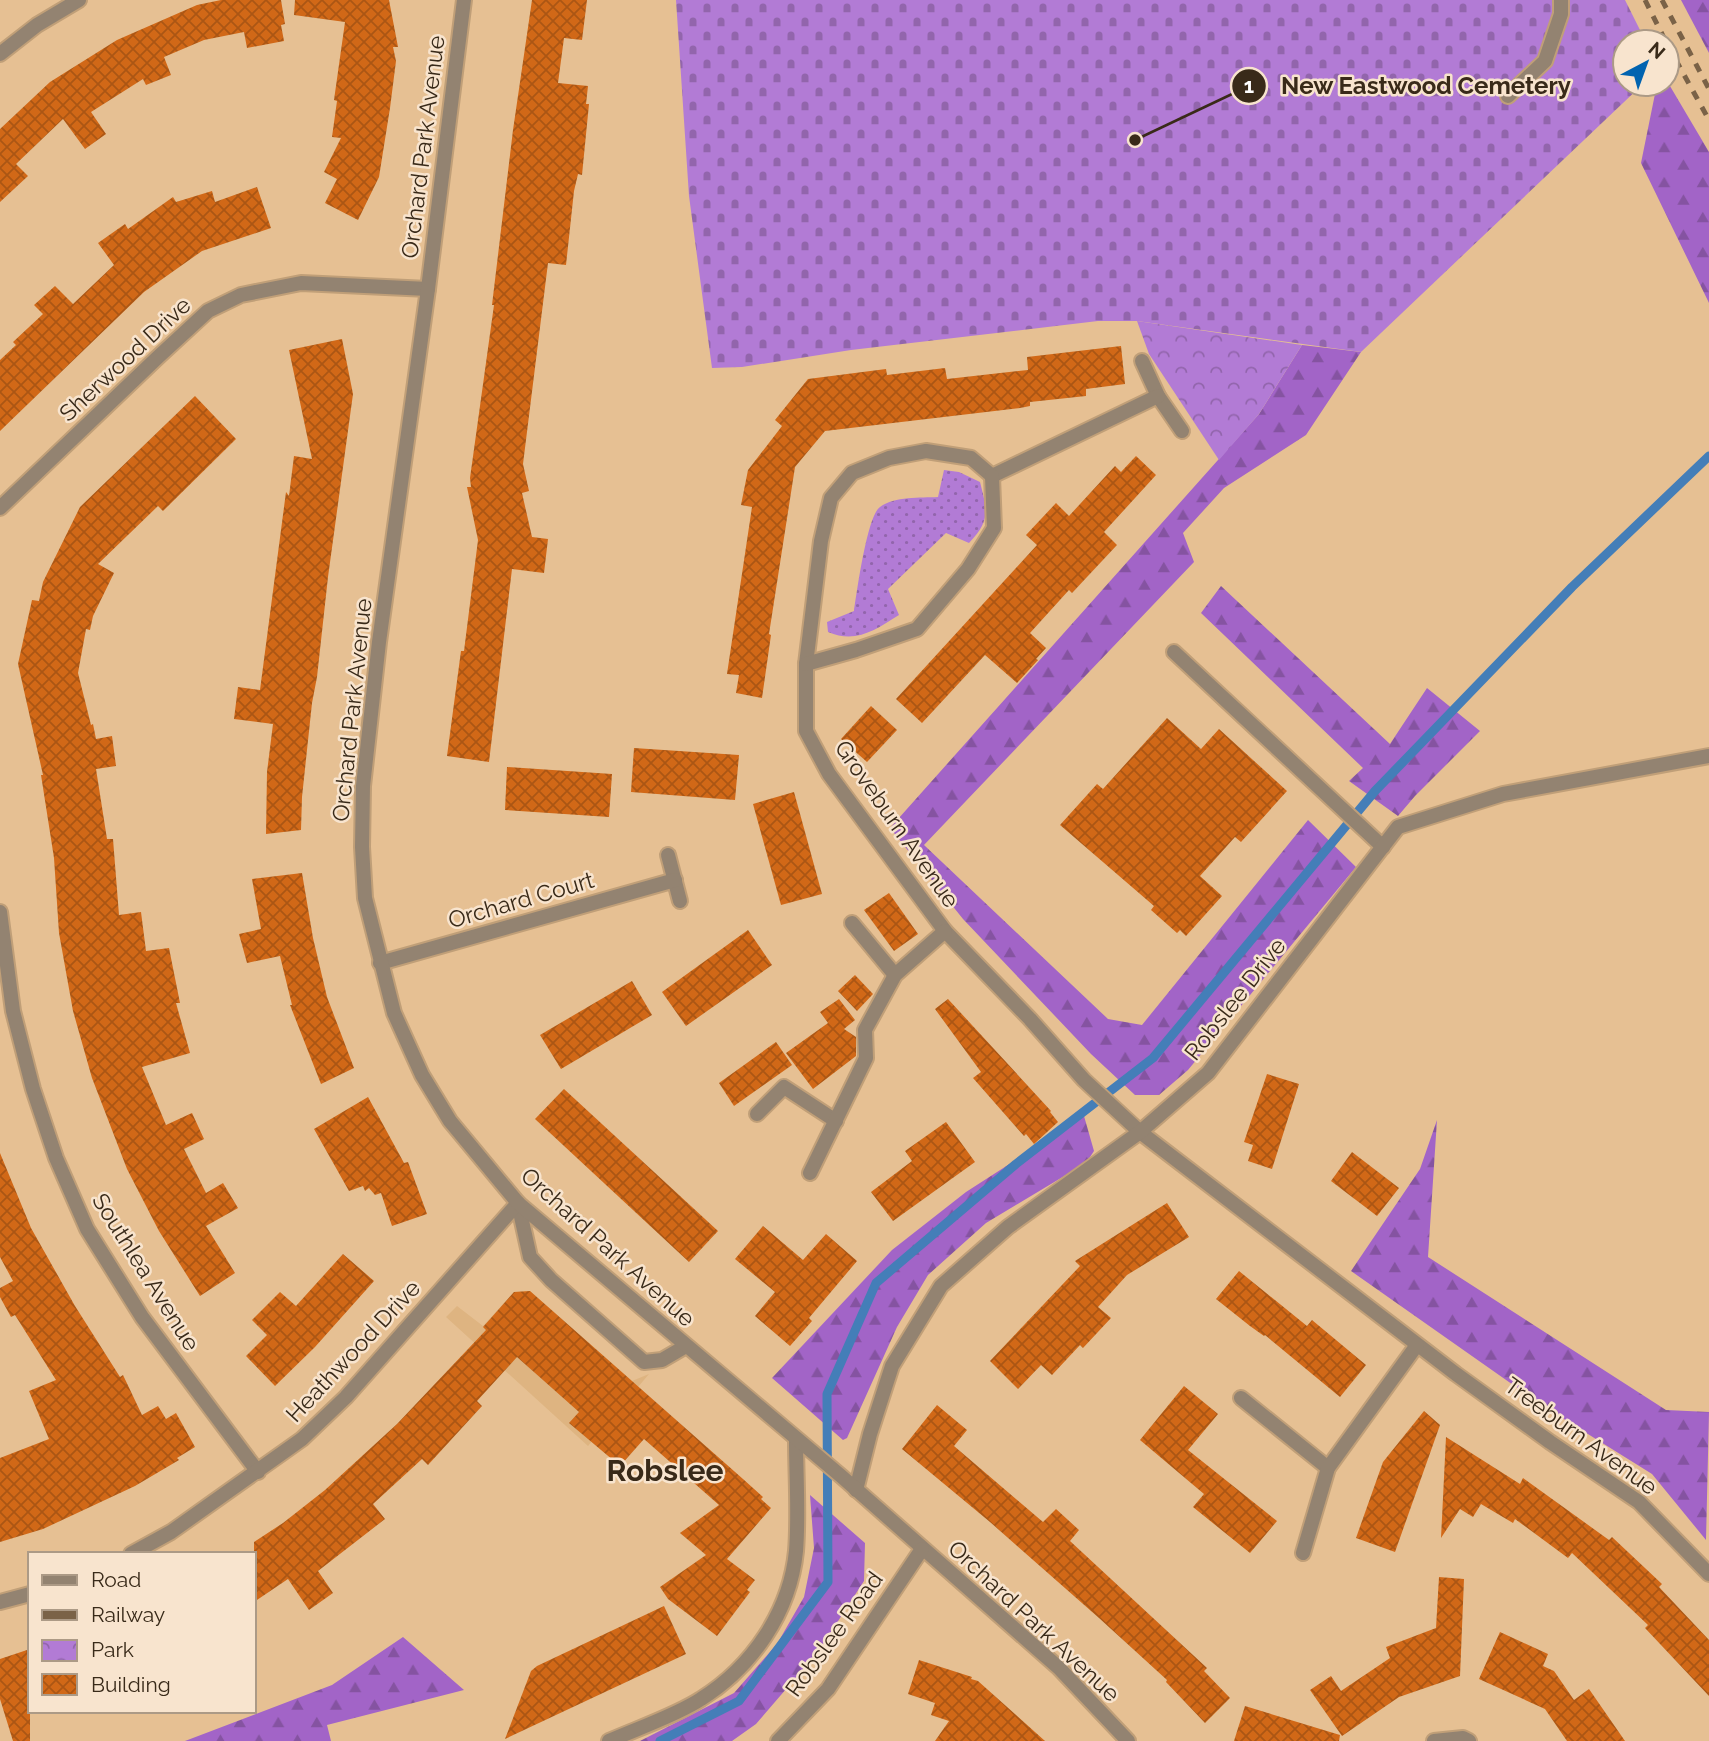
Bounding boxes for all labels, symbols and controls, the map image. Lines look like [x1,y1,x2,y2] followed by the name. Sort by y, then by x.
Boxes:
[1611,28,1681,98] north arrow
[395,34,450,260] street label: Orchard Park Avenue
[1644,37,1670,63] text: N
[1232,63,1585,108] callout: New Eastwood Cemetery
[1281,71,1571,100] text: New Eastwood Cemetery
[1244,73,1254,98] text: 1
[53,291,196,426] street label: Sherwood Drive
[326,597,377,823] street label: Orchard Park Avenue
[830,735,965,913] street label: Groveburn Avenue
[445,866,597,933] street label: Orchard Court
[1179,932,1291,1065] street label: Robslee Drive
[516,1162,701,1332] street label: Orchard Park Avenue
[87,1188,206,1355] street label: Southlea Avenue
[280,1274,425,1427] street label: Heathwood Drive
[1500,1371,1663,1500] street label: Treeburn Avenue
[607,1453,723,1488] district label: Robslee
[943,1534,1126,1707] street label: Orchard Park Avenue
[28,1552,256,1713] legend
[779,1566,888,1701] street label: Robslee Road
[91,1567,141,1592] text: Road
[91,1602,165,1627] text: Railway
[91,1637,134,1662] text: Park
[91,1672,171,1697] text: Building

